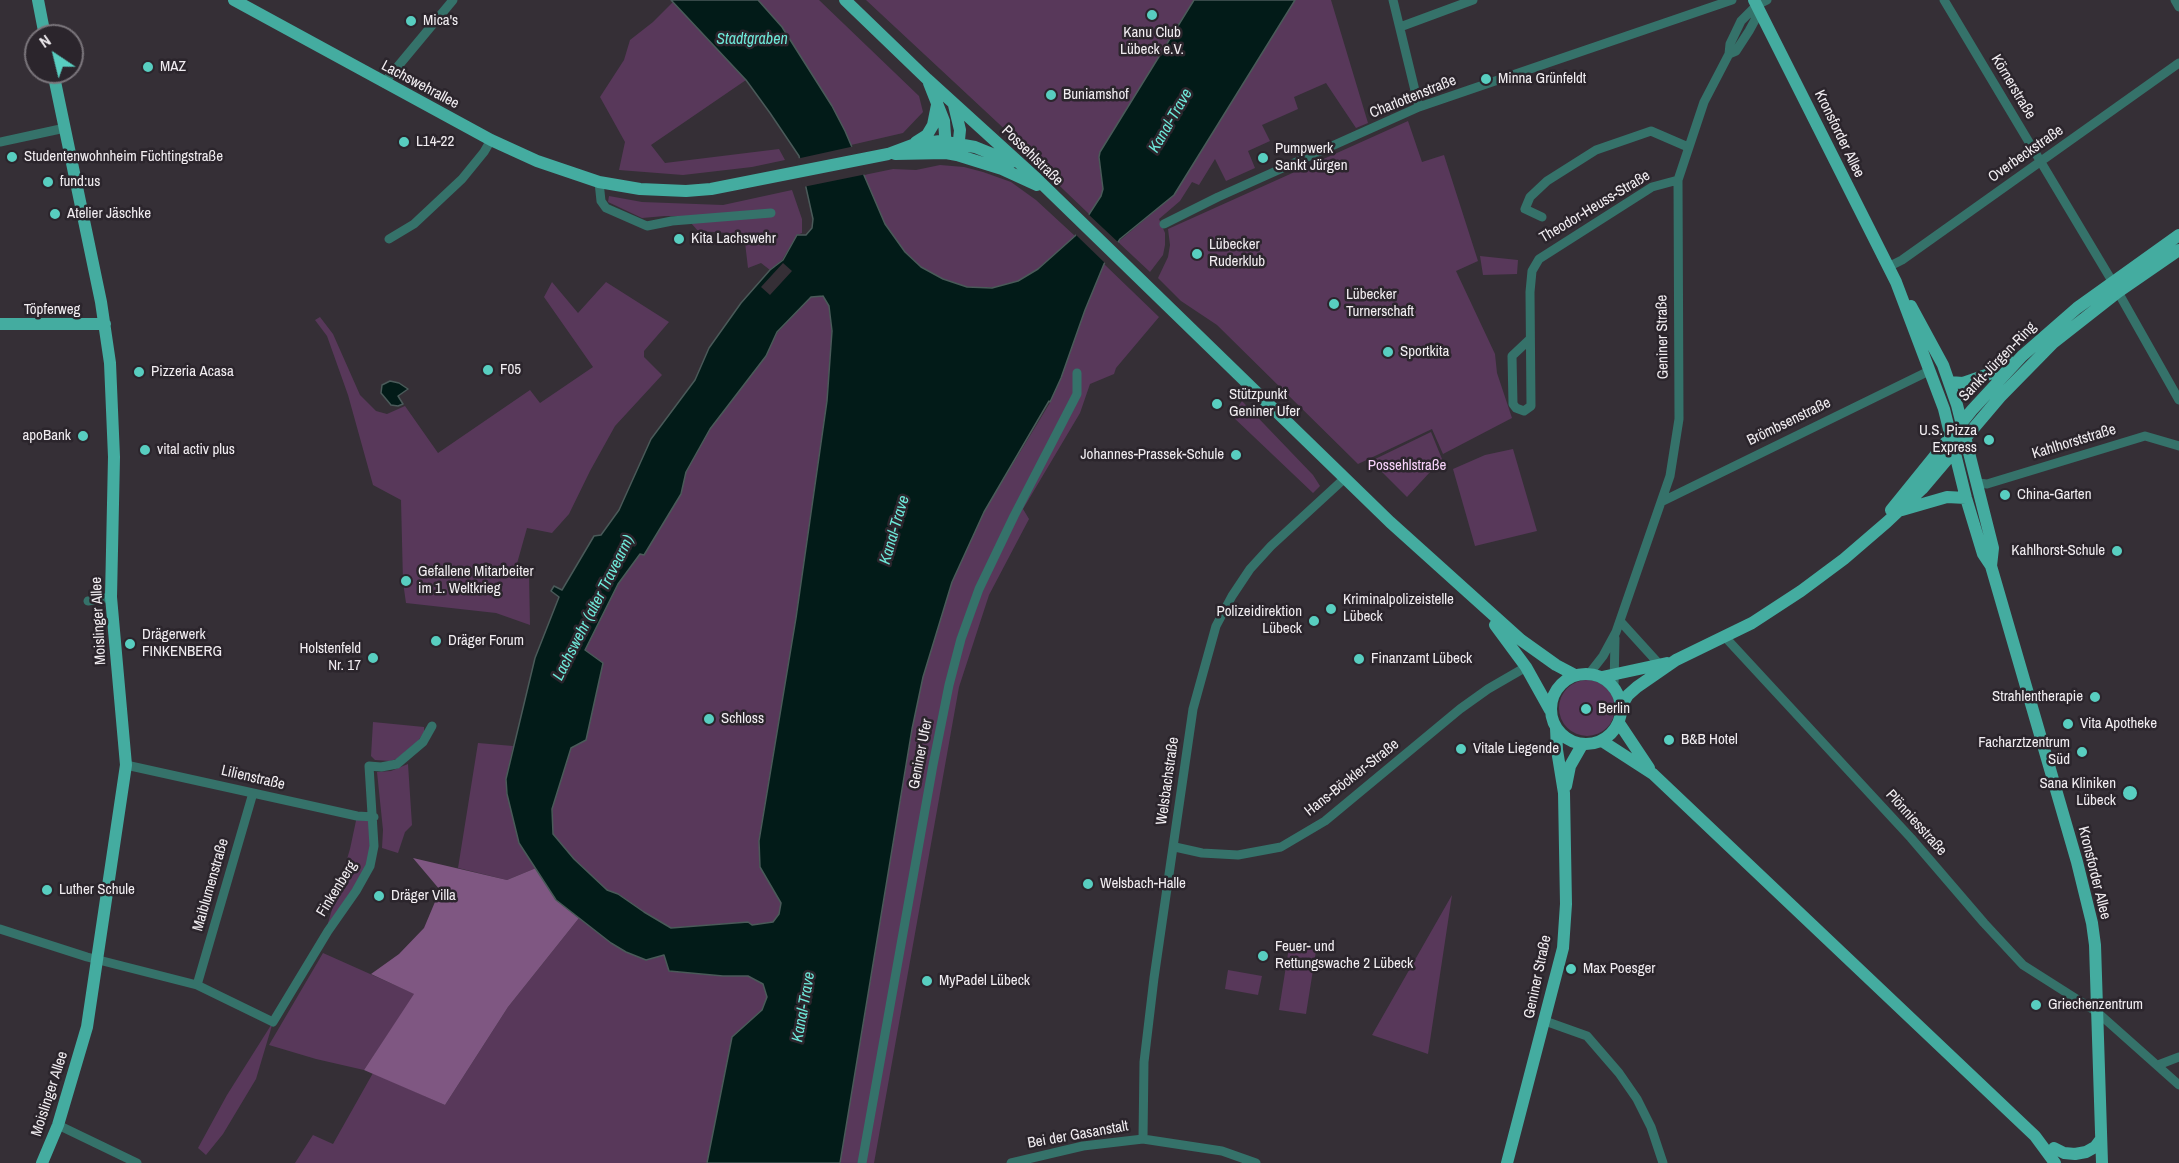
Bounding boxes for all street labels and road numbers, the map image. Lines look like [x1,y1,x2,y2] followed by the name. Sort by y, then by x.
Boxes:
[1987,52,2039,122] street label: Körnerstraße
[378,57,462,113] street label: Lachswehrallee
[1367,71,1459,123] street label: Charlottenstraße
[1810,87,1868,181] street label: Kronsforder Allee
[997,122,1067,190] street label: Possehlstraße
[1985,122,2067,186] street label: Overbeckstraße
[1536,167,1654,247] street label: Theodor-Heuss-Straße
[1653,294,1673,380] street label: Geniner Straße
[24,301,80,319] street label: Töpferweg
[1956,319,2040,405] street label: Sankt-Jürgen-Ring
[1744,394,1834,450] street label: Brömbsenstraße
[2030,421,2118,463] street label: Kahlhorststraße
[88,576,110,666] street label: Moislinger Allee
[905,717,937,791] street label: Geniner Ufer
[1153,736,1183,826] street label: Welsbachstraße
[1301,736,1403,820] street label: Hans-Böckler-Straße
[219,762,287,794] street label: Lilienstraße
[1882,786,1950,860] street label: Plönniesstraße
[2074,825,2114,921] street label: Kronsforder Allee
[189,837,233,933] street label: Maiblumenstraße
[313,858,361,920] street label: Finkenberg
[1520,934,1556,1020] street label: Geniner Straße
[28,1049,72,1139] street label: Moislinger Allee
[1026,1117,1130,1153] street label: Bei der Gasanstalt

